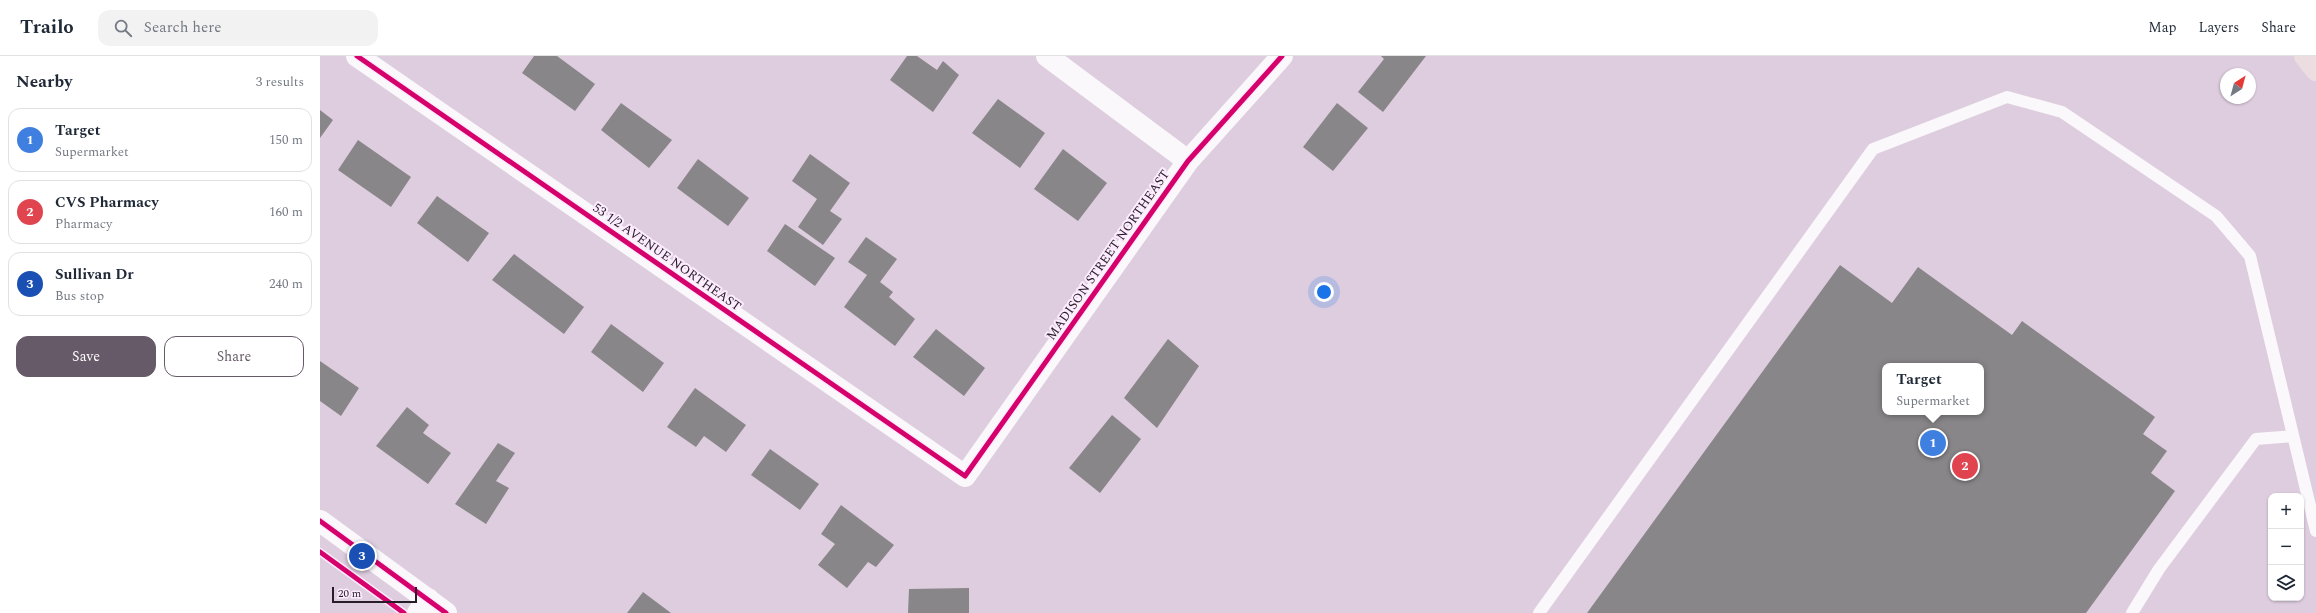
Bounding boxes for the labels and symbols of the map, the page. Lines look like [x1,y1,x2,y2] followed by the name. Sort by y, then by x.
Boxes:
[2220,68,2256,104] north arrow
[1041,165,1175,344] street label: MADISON STREET NORTHEAST
[589,198,746,316] street label: 53 1/2 AVENUE NORTHEAST
[1314,282,1334,302] your location
[1920,428,1946,458] pin: 1
[1952,451,1978,481] pin: 2
[349,541,375,571] pin: 3
[332,585,417,604] scale bar

